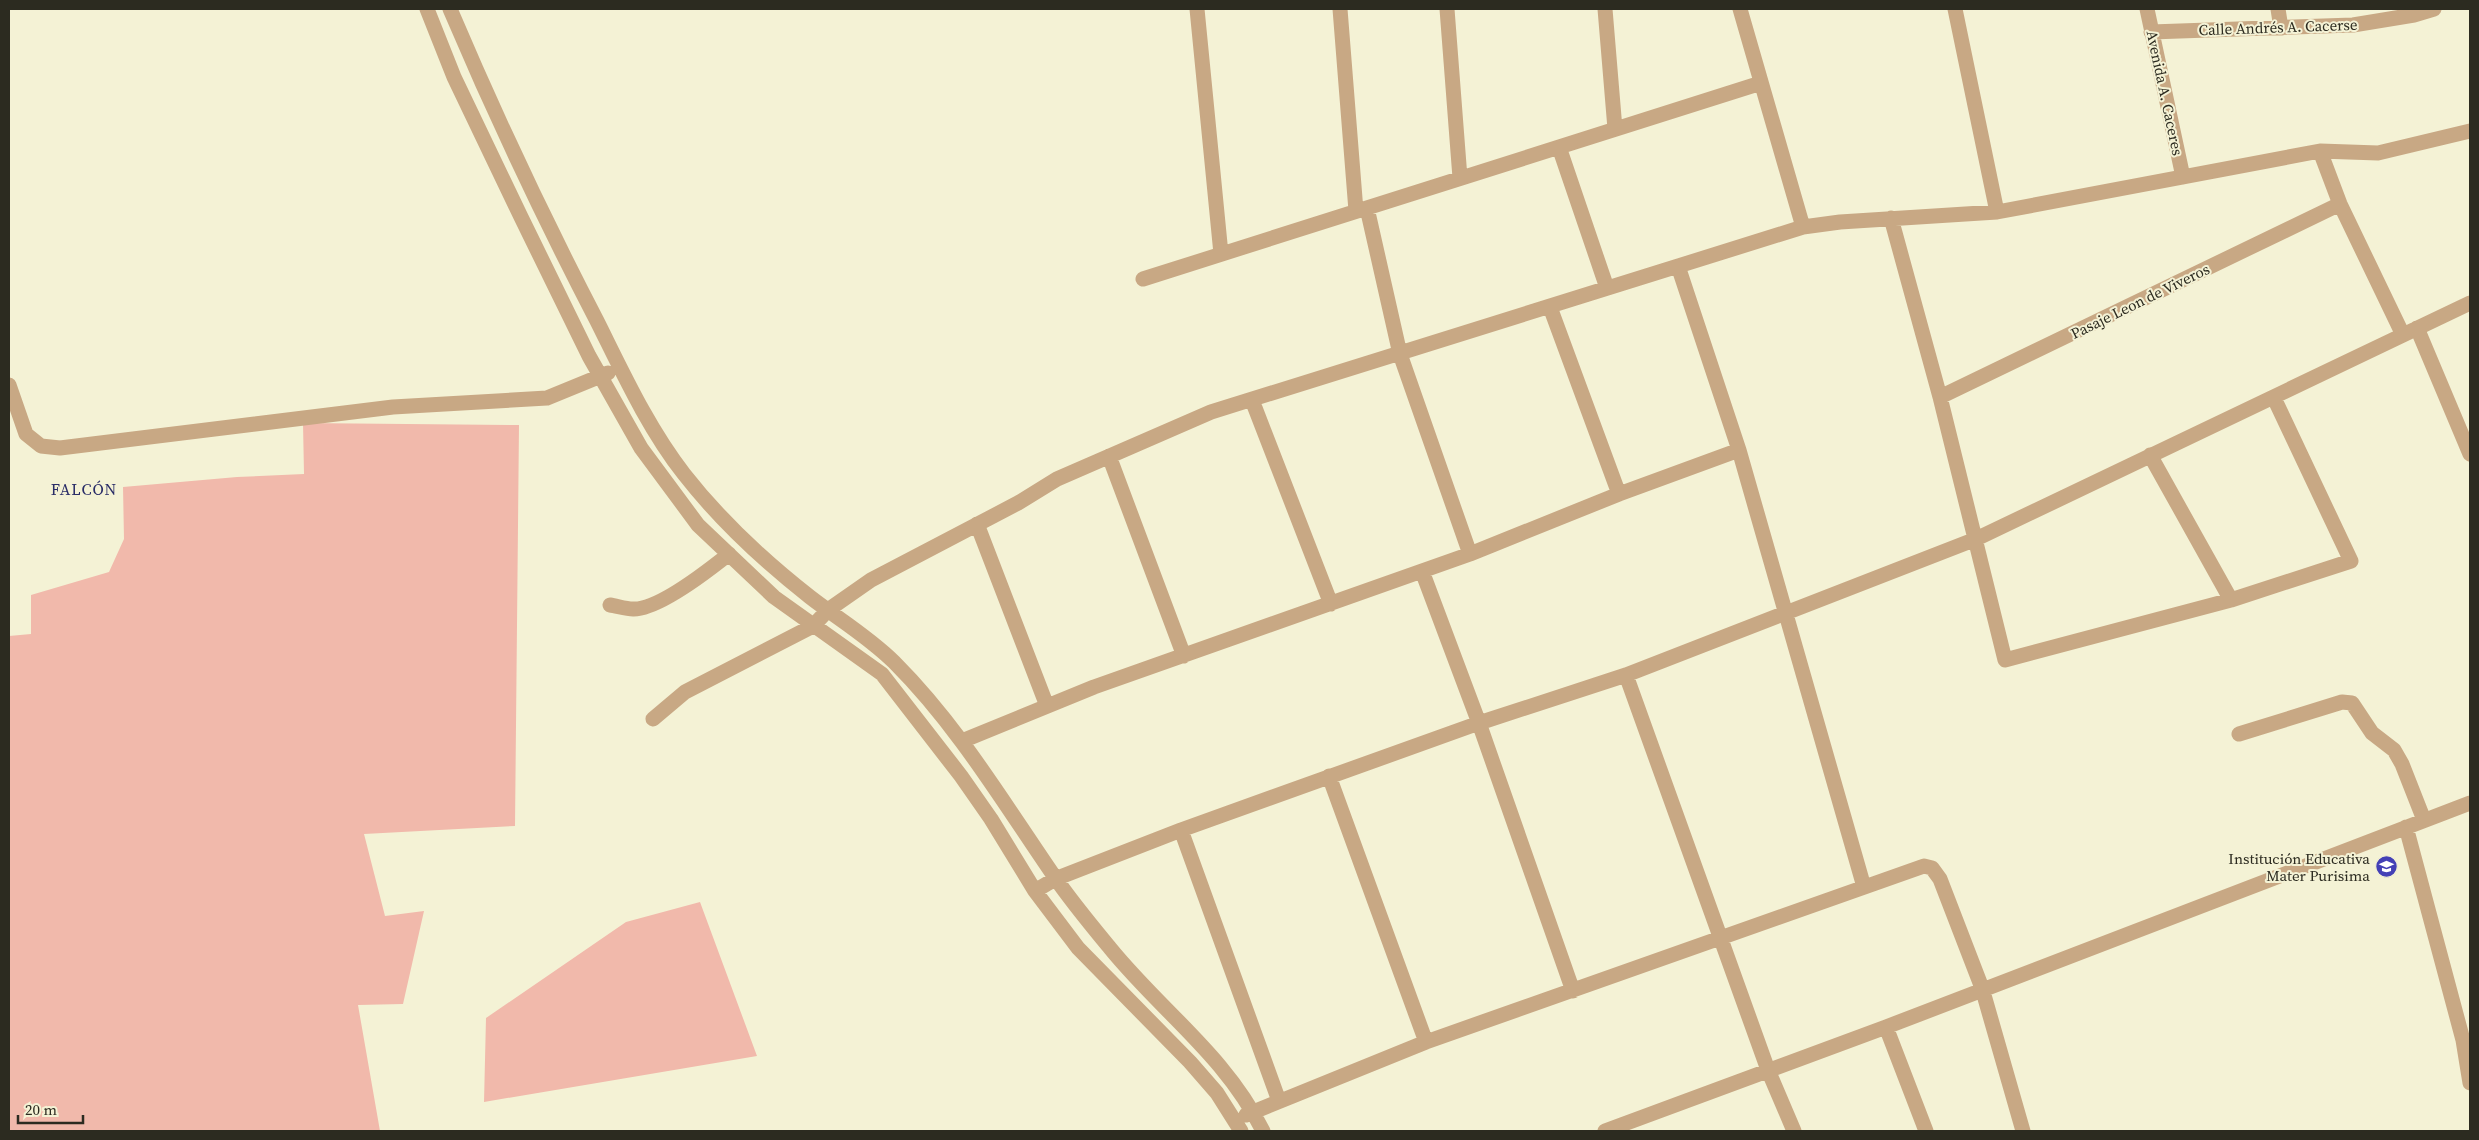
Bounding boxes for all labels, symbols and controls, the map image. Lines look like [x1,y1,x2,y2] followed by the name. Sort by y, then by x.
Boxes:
[2198,14,2358,40] street label: Calle Andrés A. Cacerse
[2141,28,2189,158] street label: Avenida A. Caceres
[2067,258,2213,344] street label: Pasaje Leon de Viveros
[51,478,117,500] district label: FALCÓN
[2228,848,2370,886] place label: Institución Educativa Mater Purisima
[2374,855,2398,879] school or university icon: Institución Educativa Mater Purisima
[18,1092,82,1124] scale bar
[25,1099,57,1120] text: 20 m

